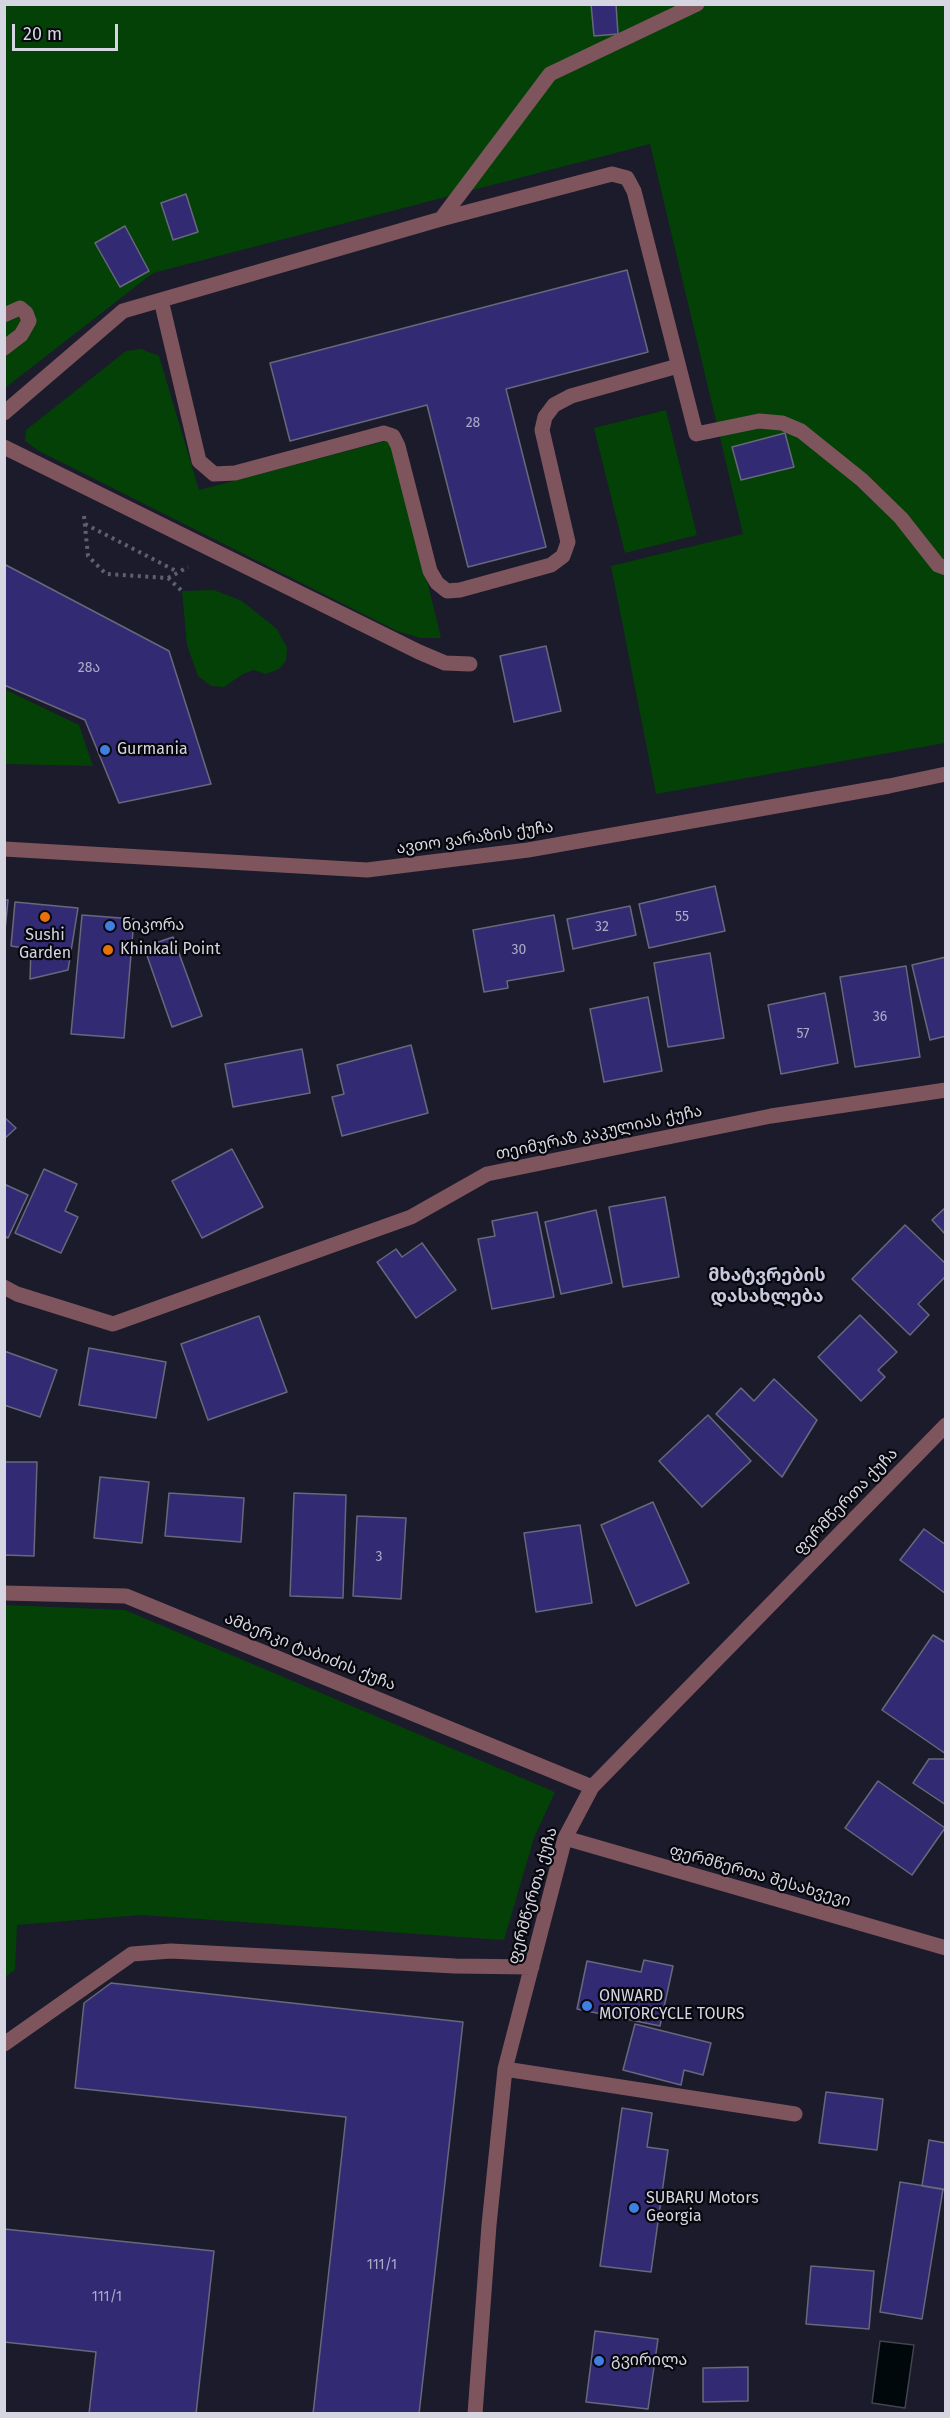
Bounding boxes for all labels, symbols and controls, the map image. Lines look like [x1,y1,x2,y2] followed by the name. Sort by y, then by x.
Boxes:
[15,12,122,50] scale bar
[23,23,62,45] text: 20 m
[466,415,480,431] house number: 28
[78,660,100,676] house number: 28ა
[117,740,188,760] place label: Gurmania
[98,743,112,757] marker: Gurmania
[395,817,555,859] street label: ავთო ვარაზის ქუჩა
[675,909,689,925] house number: 55
[38,910,52,924] marker: Sushi Garden
[122,916,184,936] place label: ნიკორა
[103,919,117,933] marker: ნიკორა
[595,919,609,935] house number: 32
[19,926,71,964] place label: Sushi Garden
[120,940,220,960] place label: Khinkali Point
[512,942,526,958] house number: 30
[101,943,115,957] marker: Khinkali Point
[873,1009,887,1025] house number: 36
[797,1026,809,1042] house number: 57
[494,1102,704,1164] street label: თეიმურაზ კაკულიას ქუჩა
[708,1265,826,1308] district label: მხატვრების დასახლება
[790,1444,902,1560] street label: ფერმწერთა ქუჩა
[376,1549,382,1565] house number: 3
[222,1609,398,1695] street label: ამბერკი ტაბიძის ქუჩა
[504,1825,562,1967] street label: ფერმწერთა ქუჩა
[667,1841,853,1911] street label: ფერმწერთა შესახვევი
[599,1987,745,2025] place label: ONWARD MOTORCYCLE TOURS
[580,1999,594,2013] marker: ONWARD MOTORCYCLE TOURS
[646,2189,759,2227] place label: SUBARU Motors Georgia
[627,2201,641,2215] marker: SUBARU Motors Georgia
[367,2257,397,2273] house number: 111/1
[92,2289,122,2305] house number: 111/1
[611,2351,687,2371] place label: გვირილა
[592,2354,606,2368] marker: გვირილა

